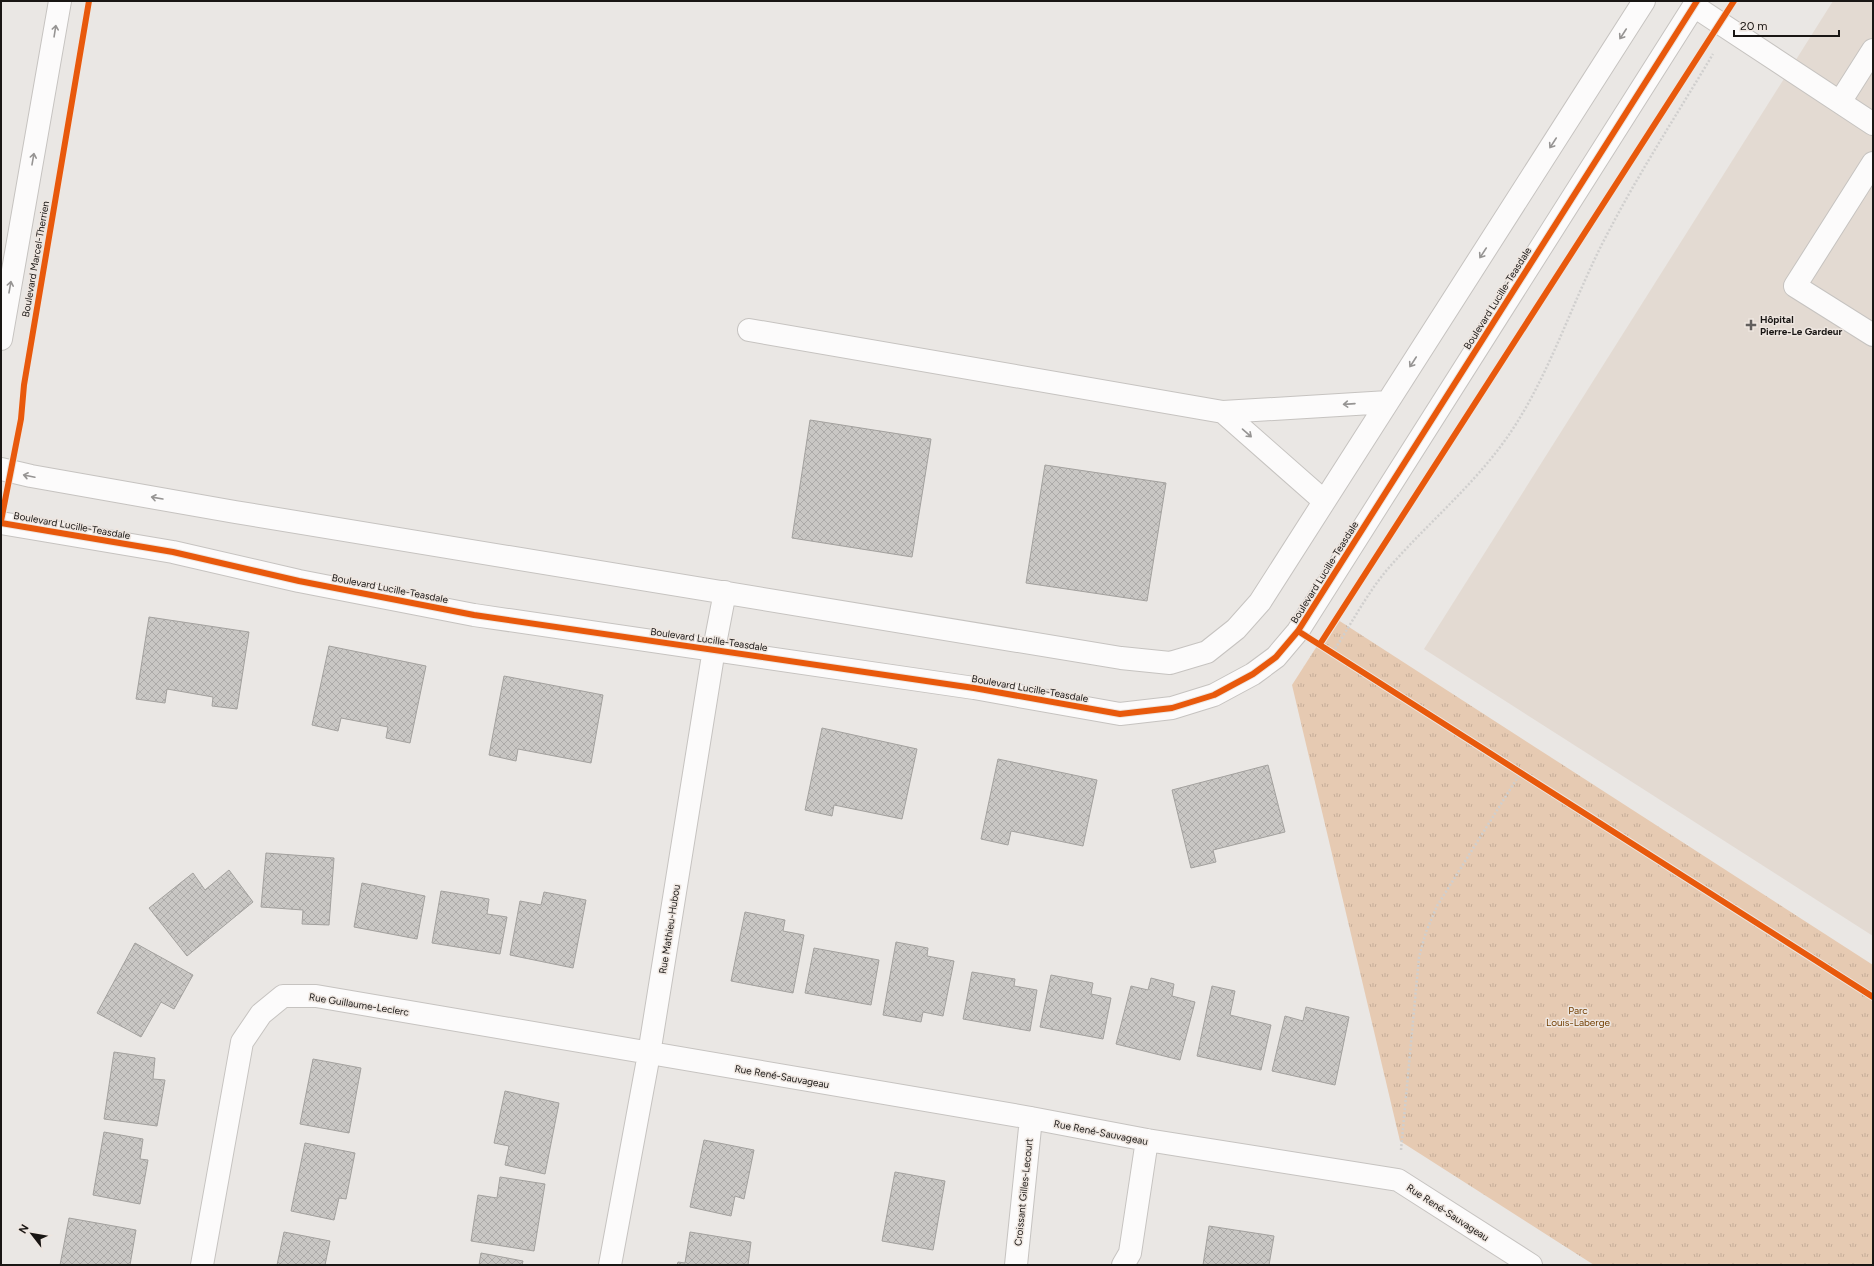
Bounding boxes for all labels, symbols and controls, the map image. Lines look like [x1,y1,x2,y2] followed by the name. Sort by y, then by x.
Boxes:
[1734,12,1839,38] scale bar
[1740,19,1768,33] text: 20 m
[51,25,59,38] one-way arrow
[1619,28,1627,40] one-way arrow
[1549,137,1557,149] one-way arrow
[29,153,37,166] one-way arrow
[19,200,52,318] street label: Boulevard Marcel-Therrien
[1461,244,1535,352] street label: Boulevard Lucille-Teasdale
[1479,247,1487,259] one-way arrow
[6,281,14,294] one-way arrow
[1760,313,1842,338] place label: Hôpital Pierre-Le Gardeur
[1745,319,1757,331] marker: Hôpital Pierre-Le Gardeur
[1409,356,1417,367] one-way arrow
[1343,401,1356,408] one-way arrow
[1242,428,1252,438] one-way arrow
[23,471,36,479] one-way arrow
[151,494,164,502] one-way arrow
[13,509,132,542] street label: Boulevard Lucille-Teasdale
[1288,518,1362,626] street label: Boulevard Lucille-Teasdale
[331,571,450,606] street label: Boulevard Lucille-Teasdale
[649,625,769,654] street label: Boulevard Lucille-Teasdale
[971,672,1090,705] street label: Boulevard Lucille-Teasdale
[656,883,683,975] street label: Rue Mathieu-Hubou
[308,990,410,1019] street label: Rue Guillaume-Leclerc
[1546,1004,1611,1029] park label: Parc Louis-Laberge
[734,1062,830,1091] street label: Rue René-Sauvageau
[1053,1117,1149,1148] street label: Rue René-Sauvageau
[1011,1137,1036,1247] street label: Croissant Gilles-Lecourt
[1404,1181,1491,1244] street label: Rue René-Sauvageau
[12,1214,52,1254] north arrow
[16,1222,32,1236] text: N

